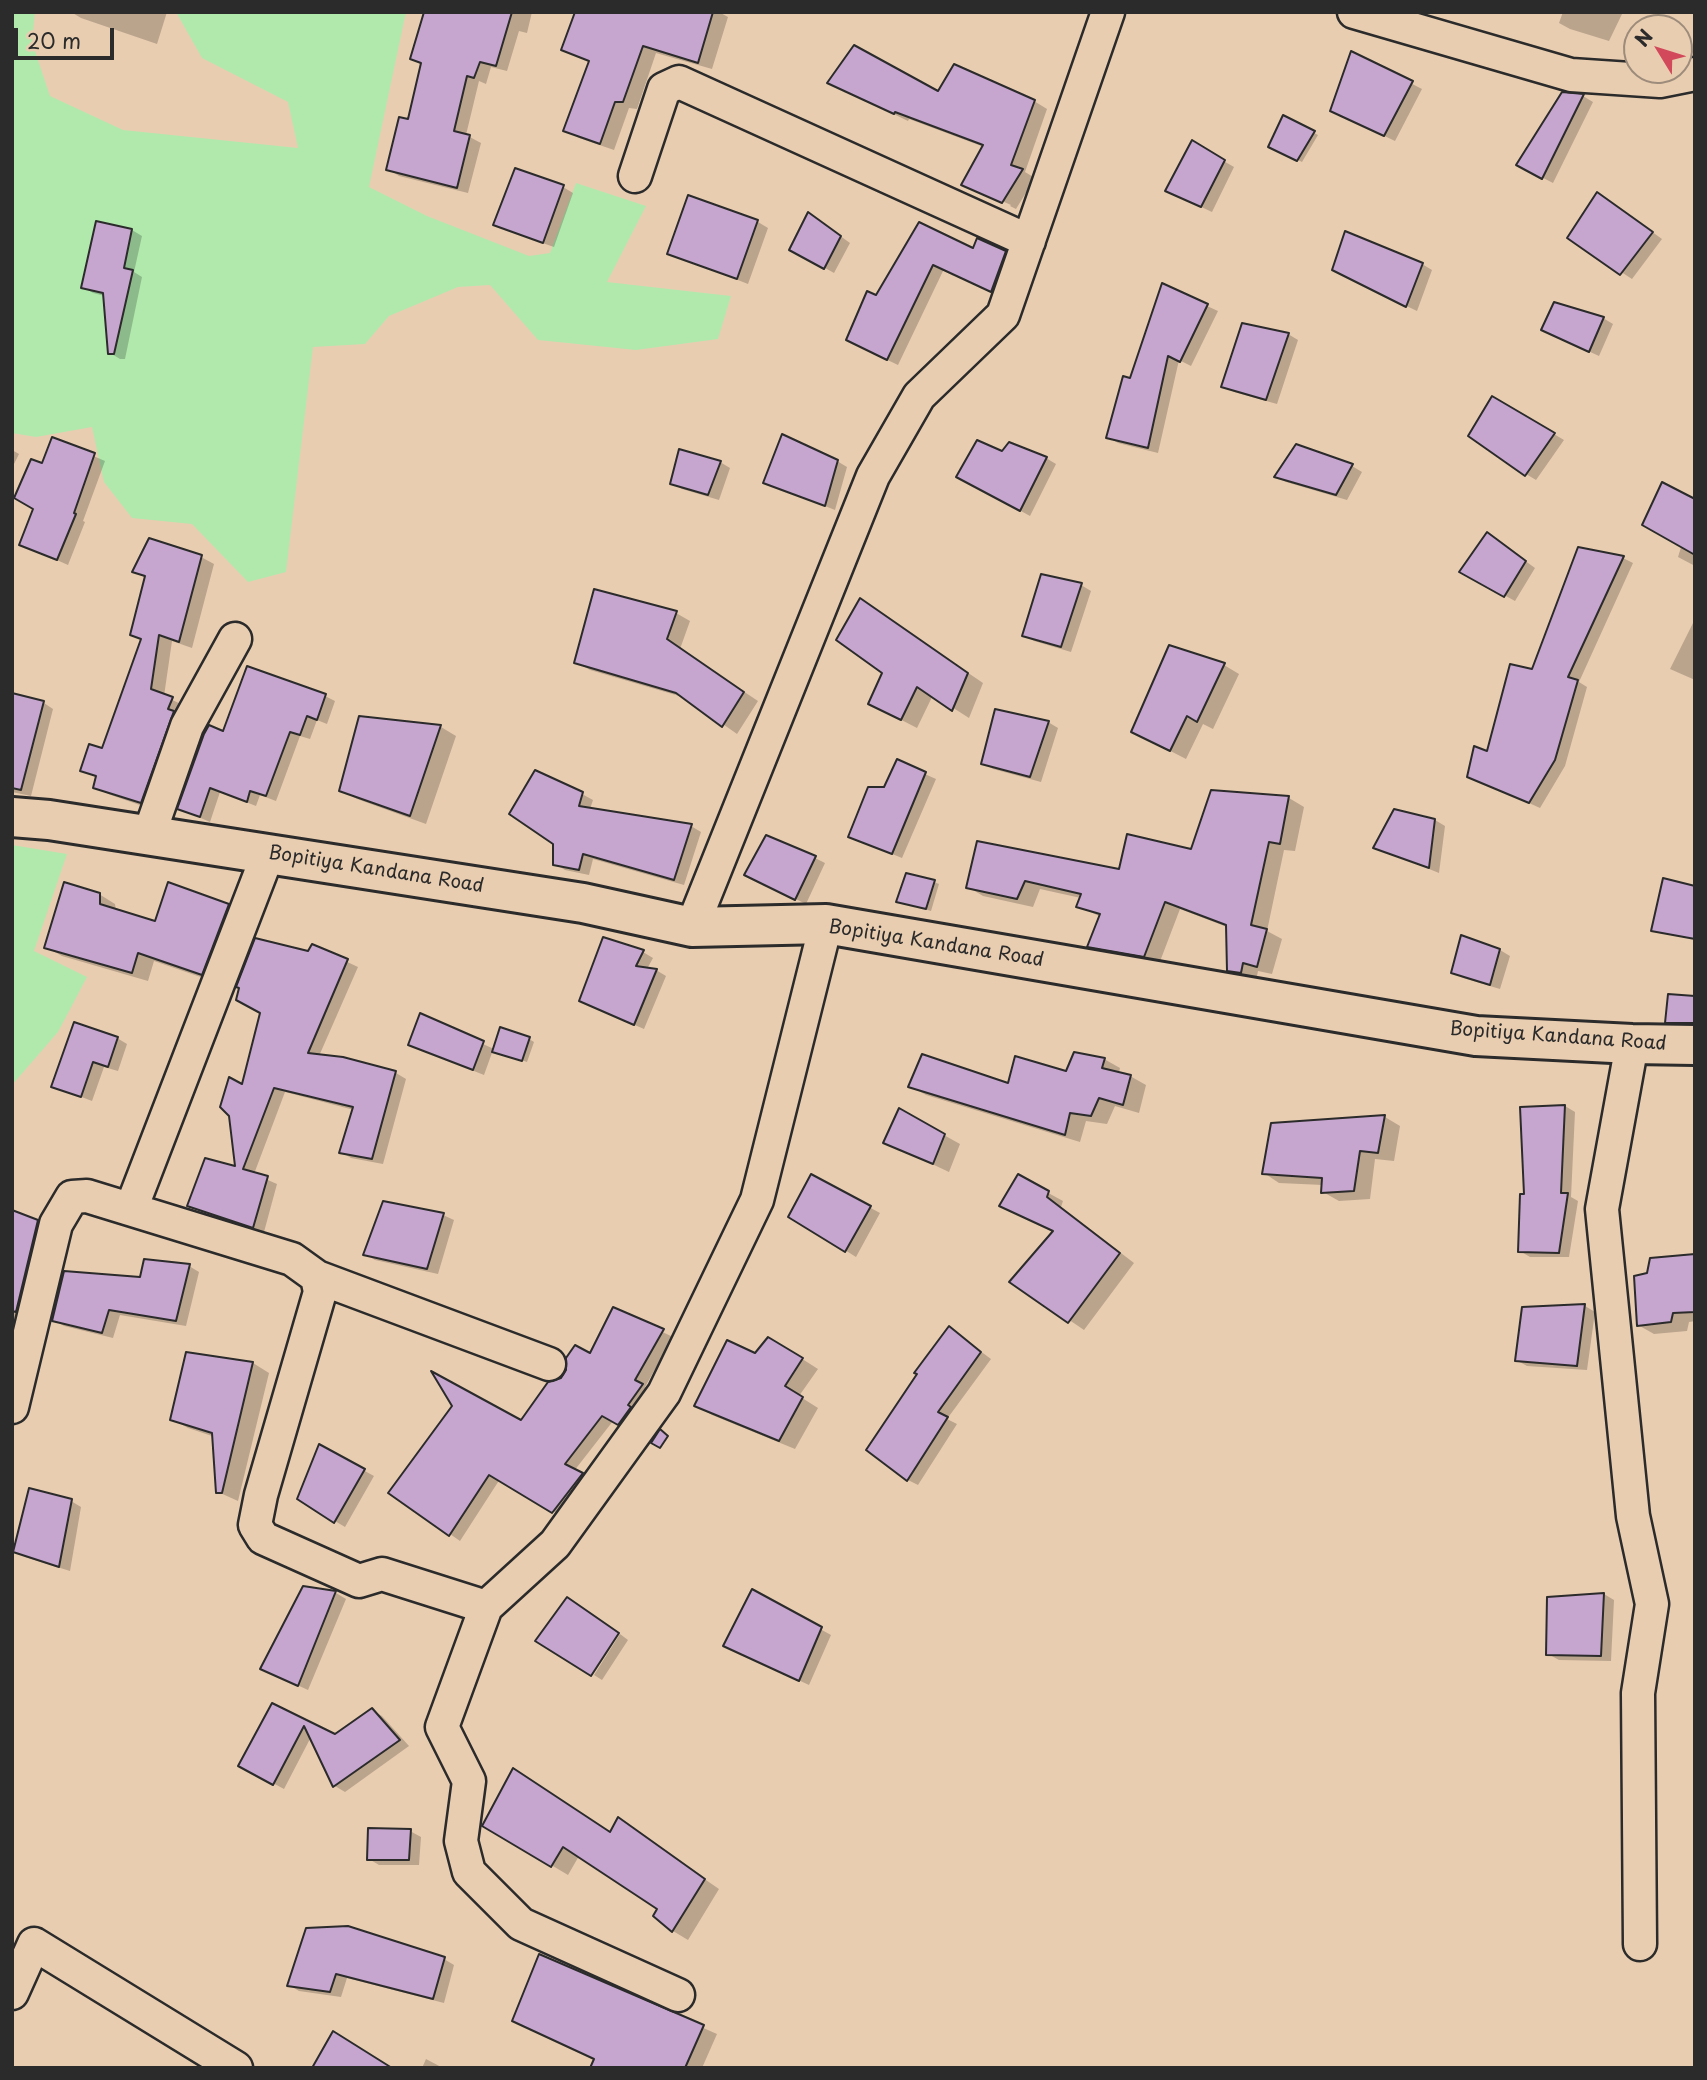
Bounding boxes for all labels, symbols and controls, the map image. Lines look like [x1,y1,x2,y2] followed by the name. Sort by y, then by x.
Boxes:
[18,14,117,58] scale bar
[1623,14,1693,84] north arrow
[1627,23,1659,52] text: N
[27,24,81,56] text: 20 m
[267,842,485,898] street label: Bopitiya Kandana Road
[827,916,1045,972] street label: Bopitiya Kandana Road
[1449,1018,1667,1056] street label: Bopitiya Kandana Road

